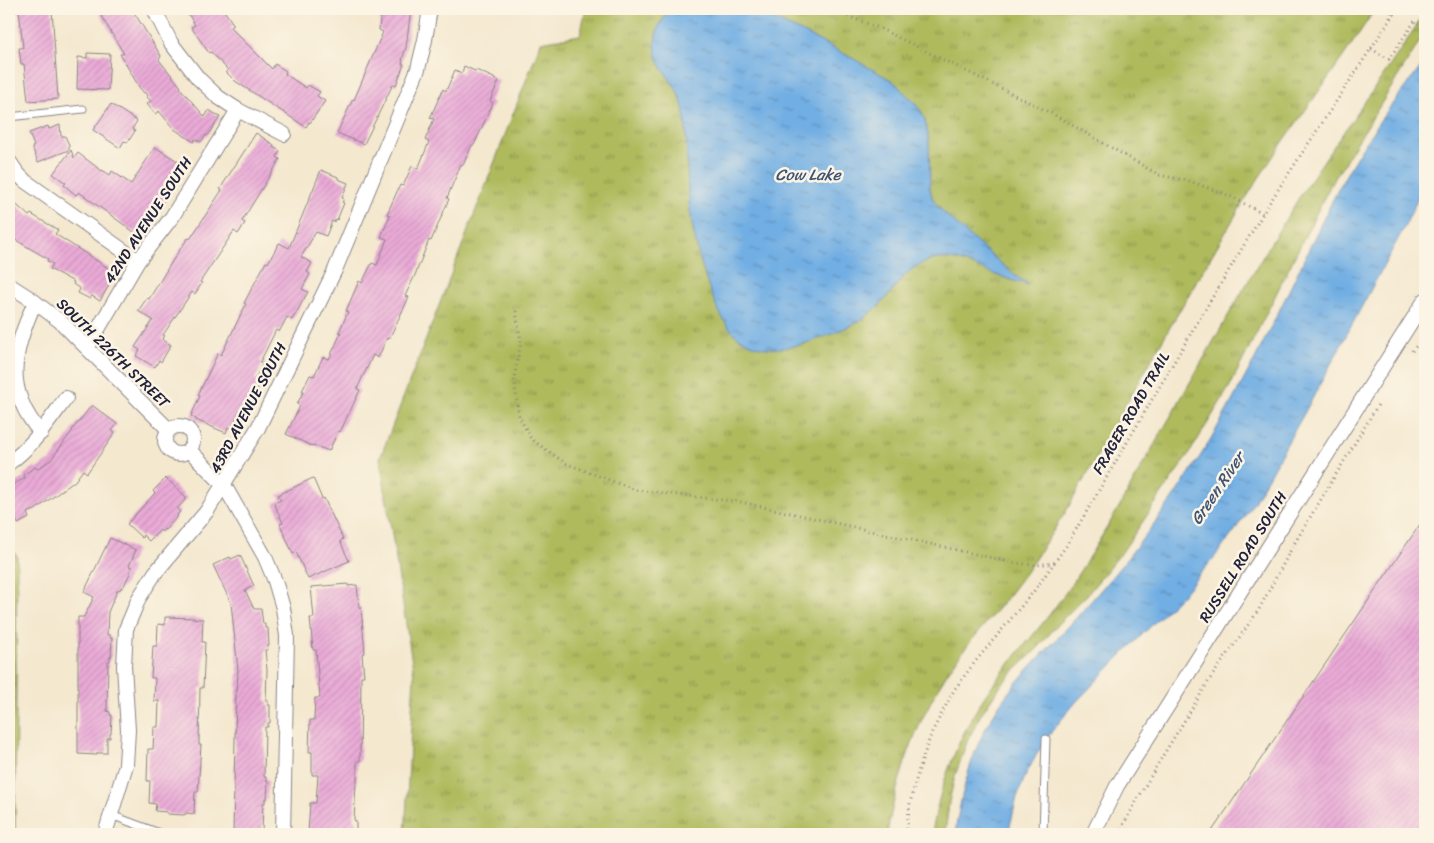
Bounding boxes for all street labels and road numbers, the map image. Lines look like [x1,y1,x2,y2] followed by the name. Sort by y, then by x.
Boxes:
[97,151,199,289] street label: 42ND AVENUE SOUTH
[50,292,177,415] street label: SOUTH 226TH STREET
[202,337,294,478] street label: 43RD AVENUE SOUTH
[1085,347,1177,479] street label: FRAGER ROAD TRAIL
[1192,486,1294,628] street label: RUSSELL ROAD SOUTH

